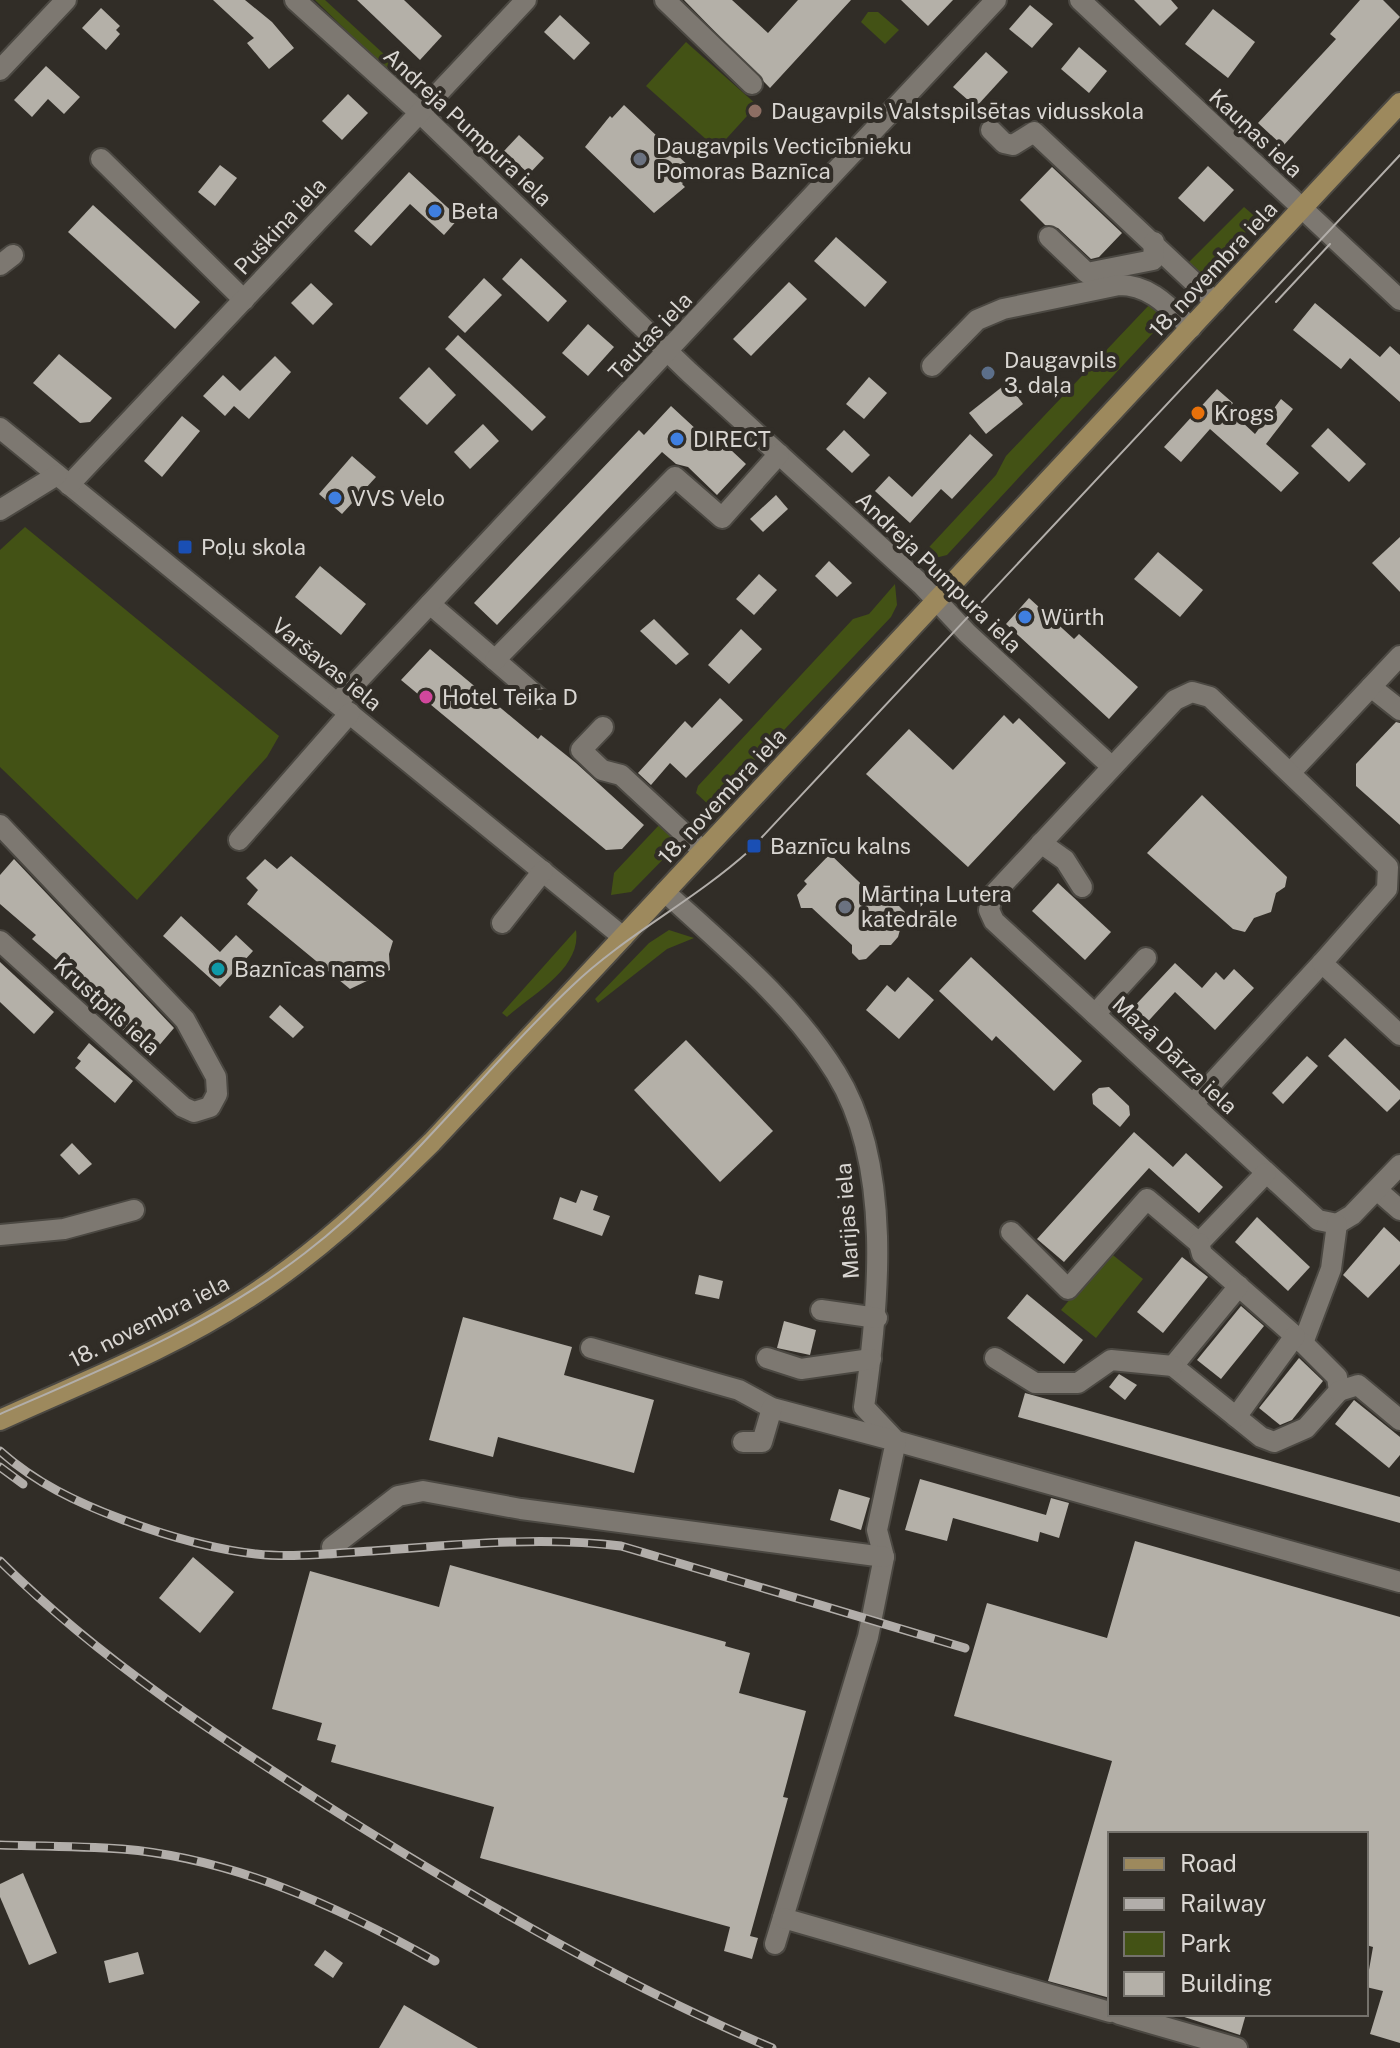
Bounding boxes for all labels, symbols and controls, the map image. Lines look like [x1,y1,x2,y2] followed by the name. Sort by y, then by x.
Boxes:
[379,42,557,212] street label: Andreja Pumpura iela
[1204,83,1308,183] street label: Kauņas iela
[771,98,1144,124] place label: Daugavpils Valstspilsētas vidusskola
[746,102,764,120] marker: Daugavpils Valstspilsētas vidusskola
[656,133,912,184] place label: Daugavpils Vecticībnieku Pomoras Baznīca
[631,150,649,168] marker: Daugavpils Vecticībnieku Pomoras Baznīca
[229,172,331,280] street label: Puškina iela
[1143,196,1283,342] street label: 18. novembra iela
[451,198,498,224] place label: Beta
[426,202,444,220] marker: Beta
[603,287,697,385] street label: Tautas iela
[1004,347,1117,398] place label: Daugavpils 3. daļa
[979,364,997,382] marker: Daugavpils 3. daļa
[1214,400,1274,426] place label: Krogs
[1189,404,1207,422] marker: Krogs
[693,426,771,452] place label: DIRECT
[668,430,686,448] marker: DIRECT
[351,485,445,511] place label: VVS Velo
[851,486,1027,658] street label: Andreja Pumpura iela
[326,489,344,507] marker: VVS Velo
[201,534,306,560] place label: Poļu skola
[176,538,194,556] marker: Poļu skola
[1041,604,1104,630] place label: Würth
[1016,608,1034,626] marker: Würth
[267,612,387,716] street label: Varšavas iela
[442,684,578,710] place label: Hotel Teika D
[417,688,435,706] marker: Hotel Teika D
[652,723,792,869] street label: 18. novembra iela
[770,833,911,859] place label: Baznīcu kalns
[745,837,763,855] marker: Baznīcu kalns
[861,881,1012,932] place label: Mārtiņa Lutera katedrāle
[836,898,854,916] marker: Mārtiņa Lutera katedrāle
[49,952,165,1060] street label: Krustpils iela
[234,956,386,982] place label: Baznīcas nams
[209,960,227,978] marker: Baznīcas nams
[1107,991,1243,1119] street label: Mazā Dārza iela
[830,1162,864,1280] street label: Marijas iela
[65,1269,233,1373] street label: 18. novembra iela
[1108,1832,1368,2016] legend
[1180,1849,1237,1877] text: Road
[1180,1889,1266,1917] text: Railway
[1180,1929,1231,1957] text: Park
[1180,1969,1272,1997] text: Building

